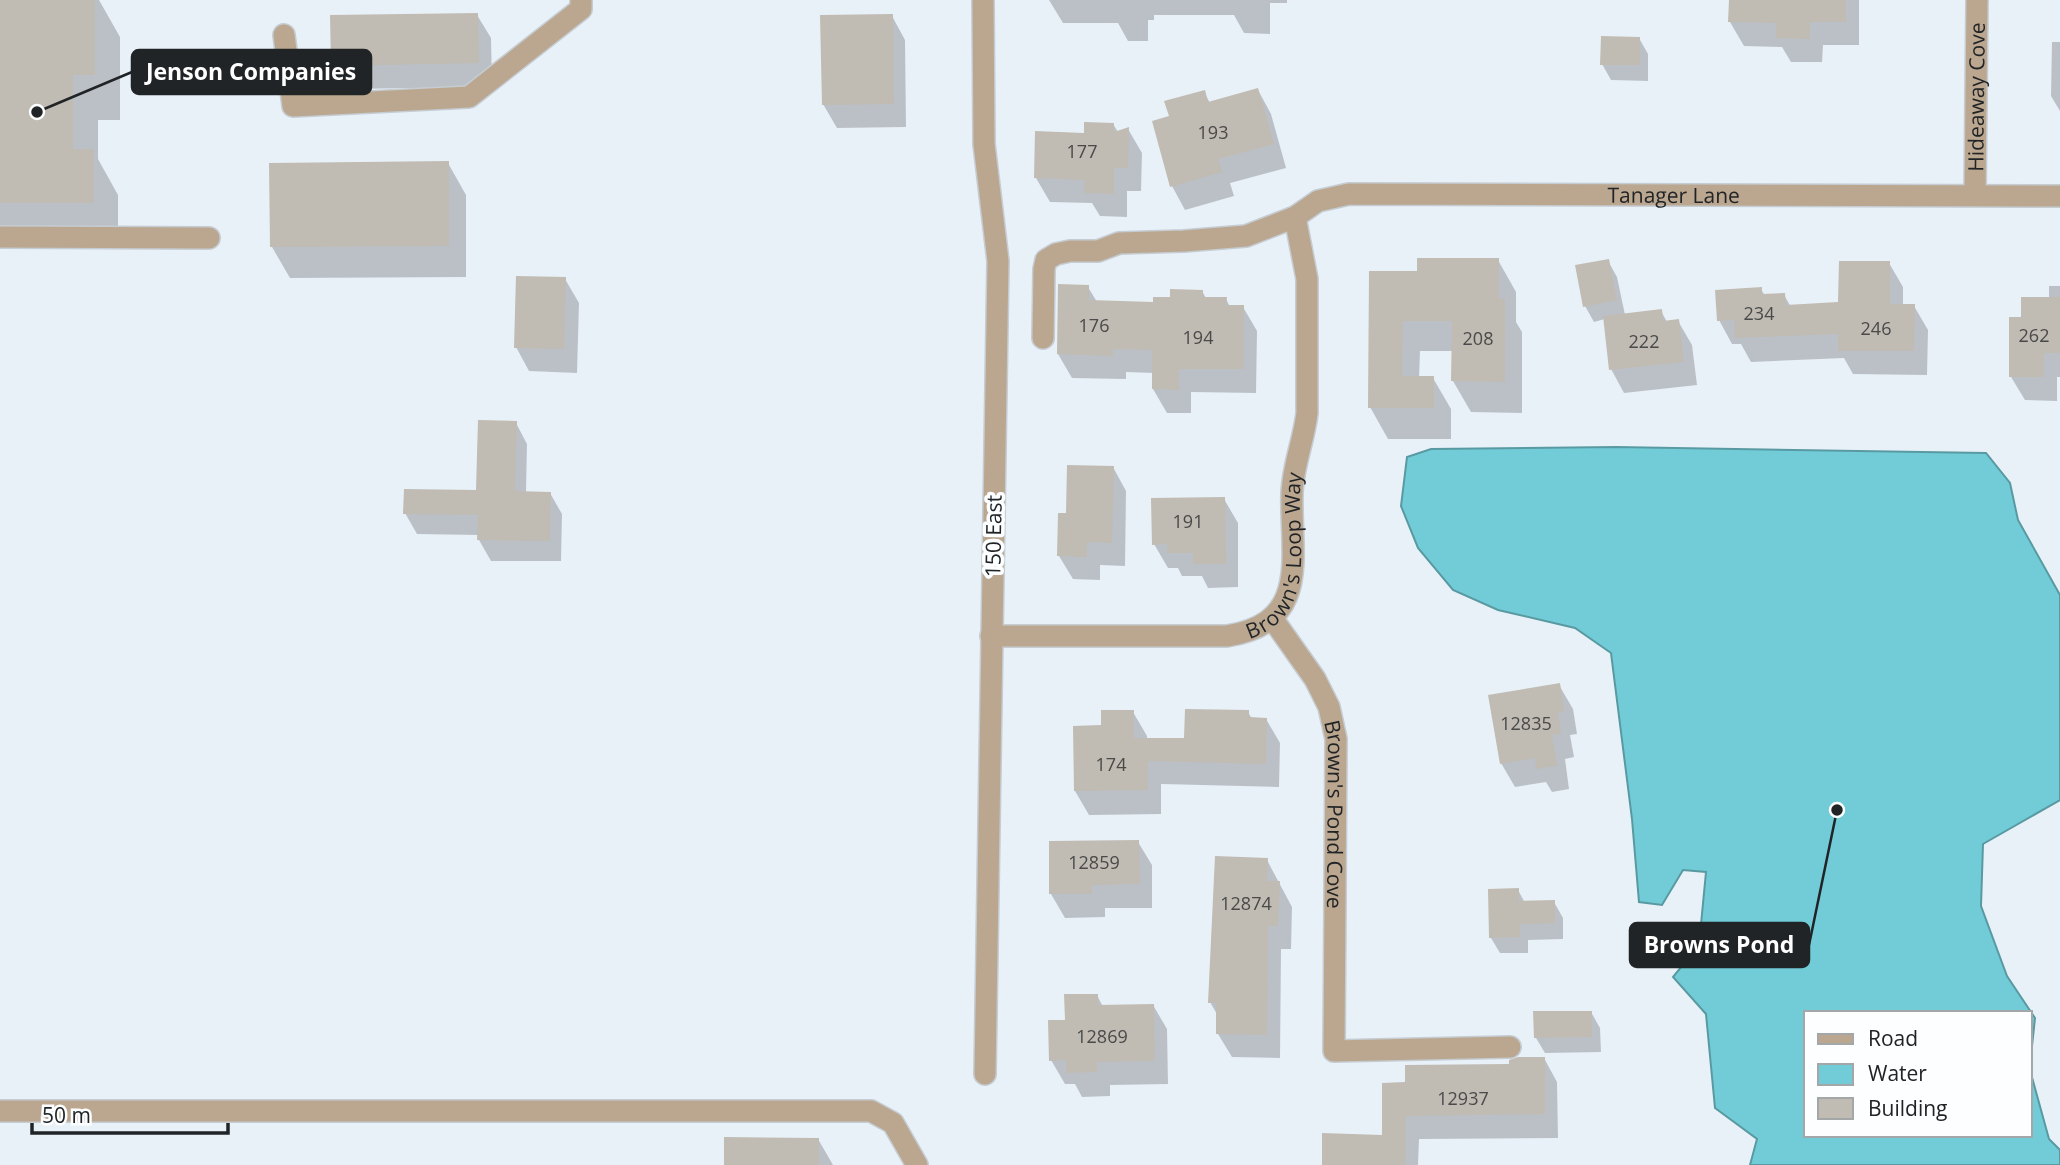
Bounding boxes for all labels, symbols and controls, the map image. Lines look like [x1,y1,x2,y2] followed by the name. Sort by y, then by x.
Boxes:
[1961,22,1991,172] street label: Hideaway Cove
[132,50,371,94] callout: Jenson Companies
[144,55,356,87] text: Jenson Companies
[1198,120,1228,144] house number: 193
[1067,139,1097,163] house number: 177
[1607,181,1740,209] street label: Tanager Lane
[1744,301,1774,325] house number: 234
[1079,313,1109,337] house number: 176
[1861,316,1891,340] house number: 246
[2019,323,2049,347] house number: 262
[1183,325,1213,349] house number: 194
[1463,326,1493,350] house number: 208
[1629,329,1659,353] house number: 222
[1241,470,1308,645] street label: Brown's Loop Way
[978,495,1008,577] street label: 150 East
[1173,509,1203,533] house number: 191
[1500,711,1552,735] house number: 12835
[1318,717,1350,909] street label: Brown's Pond Cove
[1096,752,1126,776] house number: 174
[1068,850,1120,874] house number: 12859
[1220,891,1272,915] house number: 12874
[1630,923,1809,967] callout: Browns Pond
[1644,928,1794,960] text: Browns Pond
[1804,1011,2032,1137] legend
[1076,1024,1128,1048] house number: 12869
[1868,1024,1918,1052] text: Road
[1868,1059,1927,1087] text: Water
[1437,1086,1489,1110] house number: 12937
[32,1092,228,1136] scale bar
[1868,1094,1947,1122] text: Building
[42,1101,91,1129] text: 50 m

